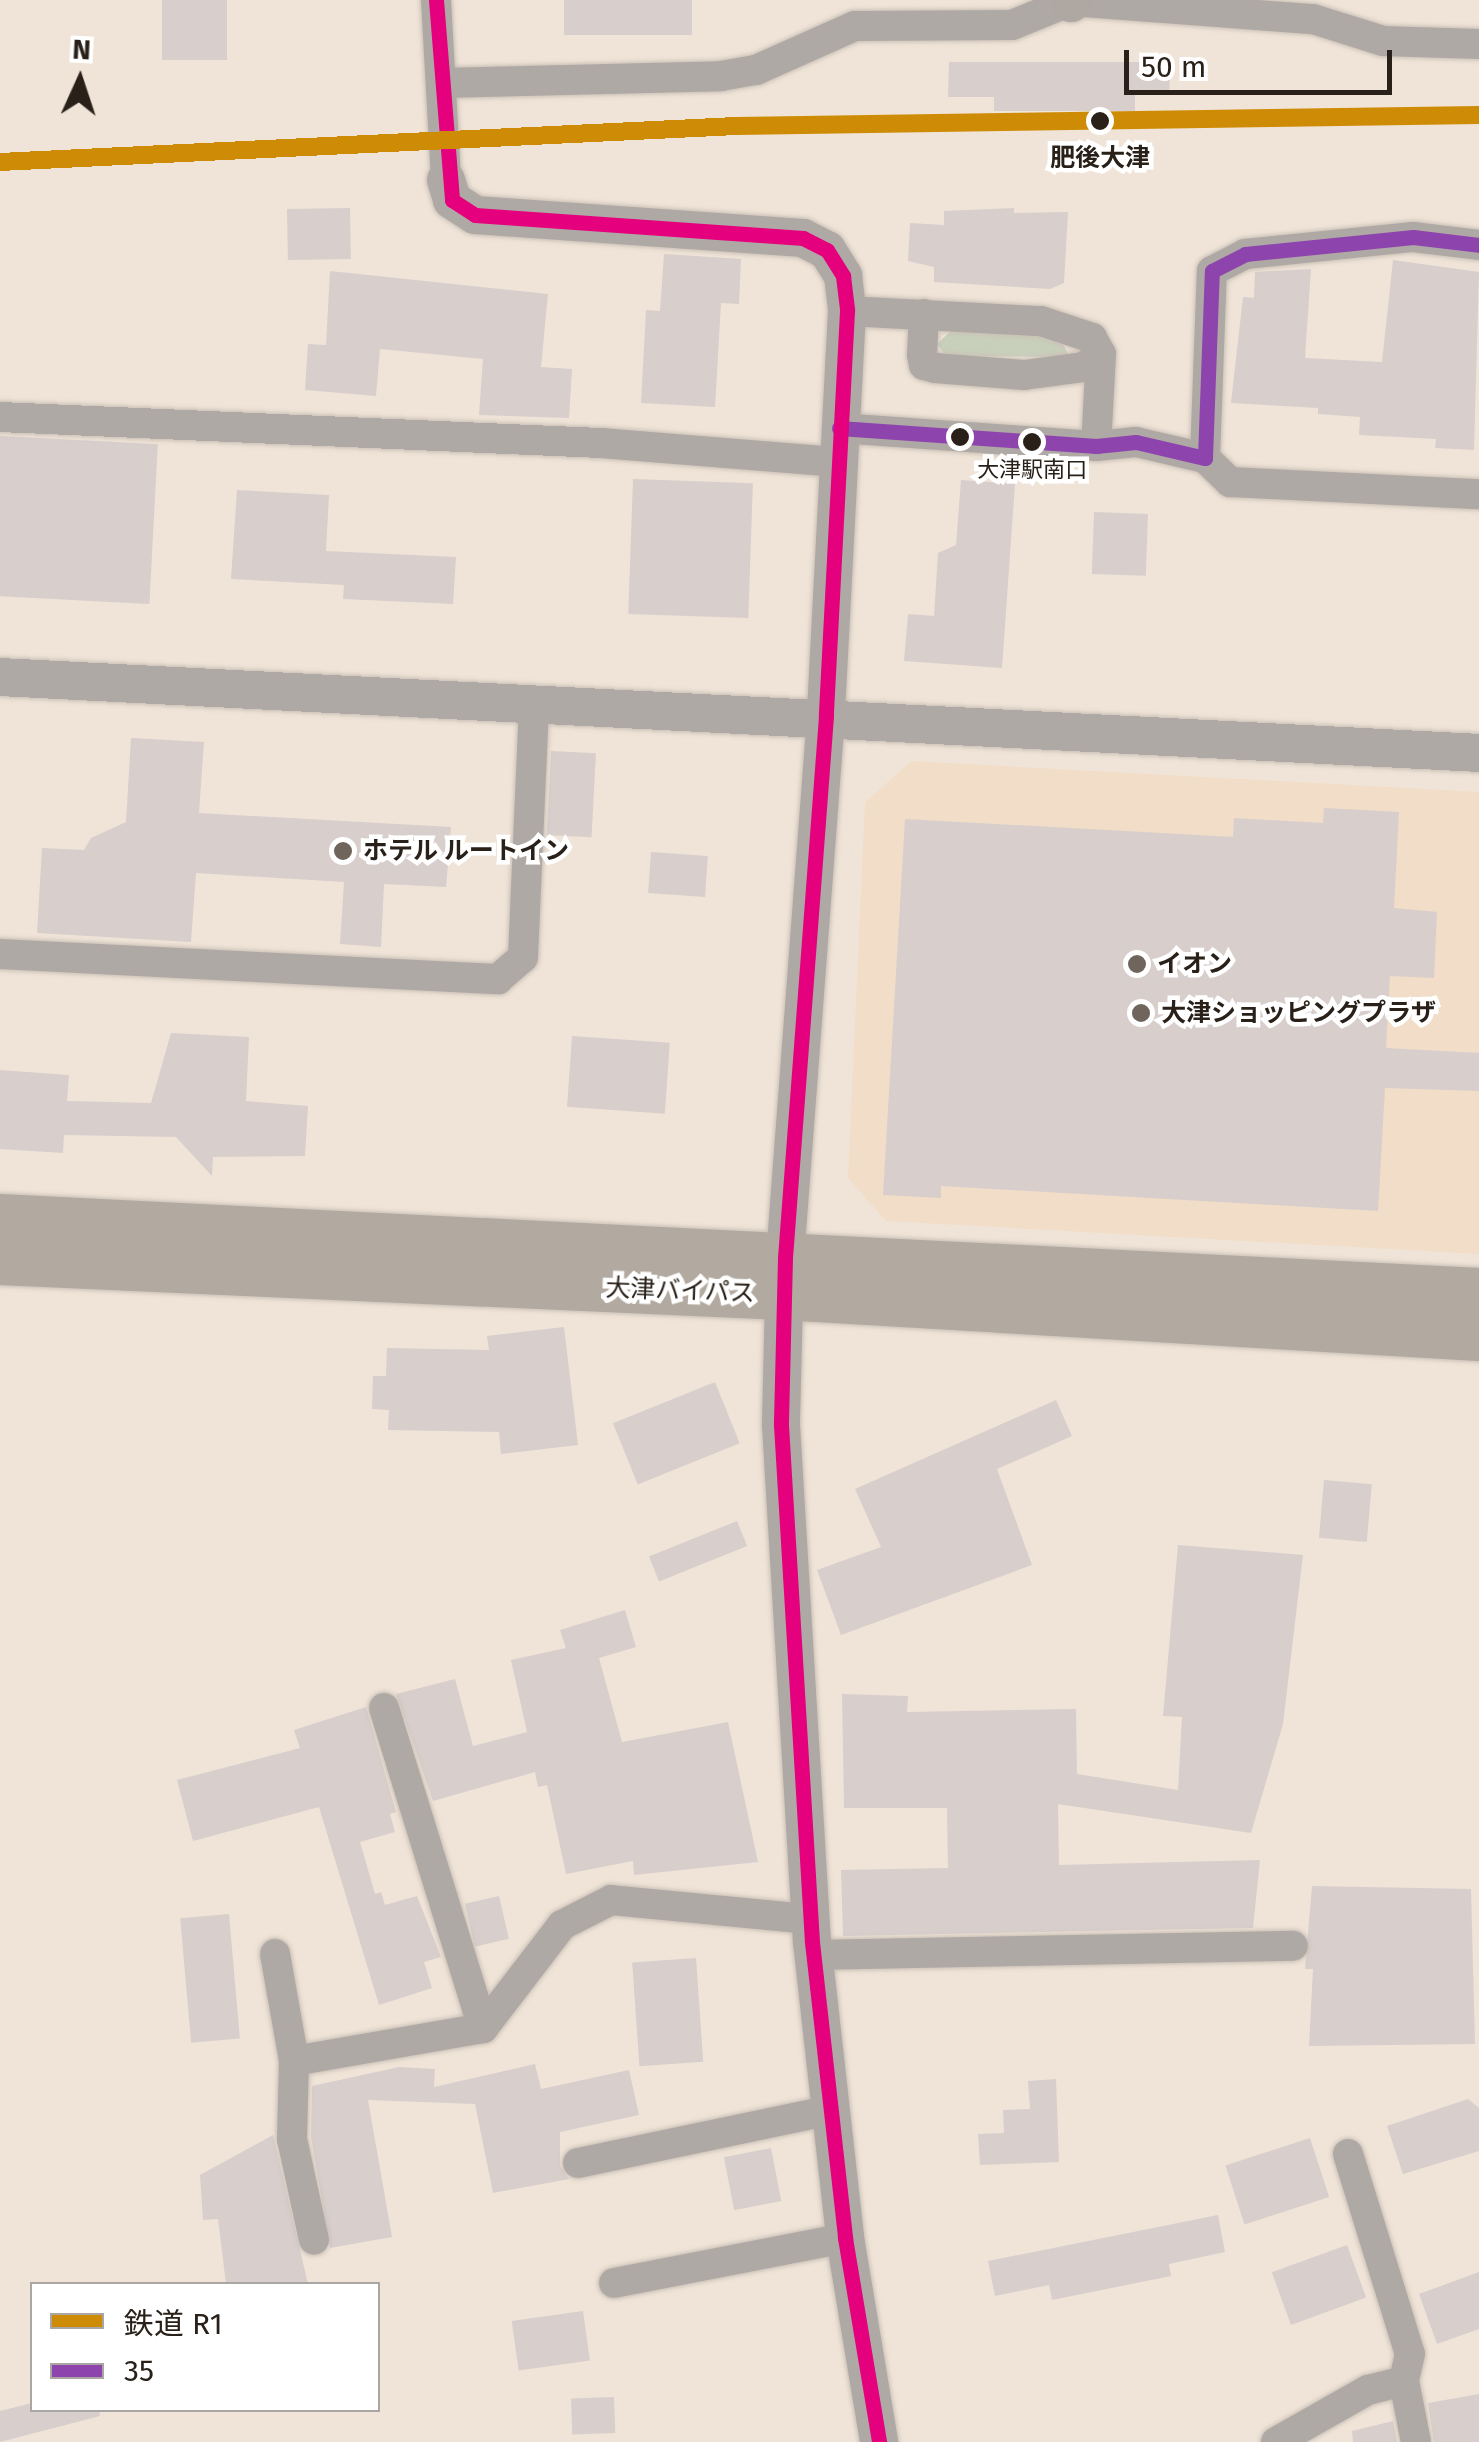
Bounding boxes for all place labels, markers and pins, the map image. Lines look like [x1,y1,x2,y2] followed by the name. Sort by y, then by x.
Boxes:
[1083,104,1117,138] marker: 肥後大津
[1050,143,1150,173] place label: 肥後大津
[950,427,970,447] unlabelled marker
[1022,432,1042,452] marker: 大津駅南口
[977,457,1087,483] place label: 大津駅南口
[363,836,569,866] place label: ホテル ルートイン
[332,840,354,862] marker: ホテル ルートイン
[1157,949,1232,979] place label: イオン
[1126,953,1148,975] marker: イオン
[1161,998,1436,1028] place label: 大津ショッピングプラザ
[1130,1002,1152,1024] marker: 大津ショッピングプラザ

